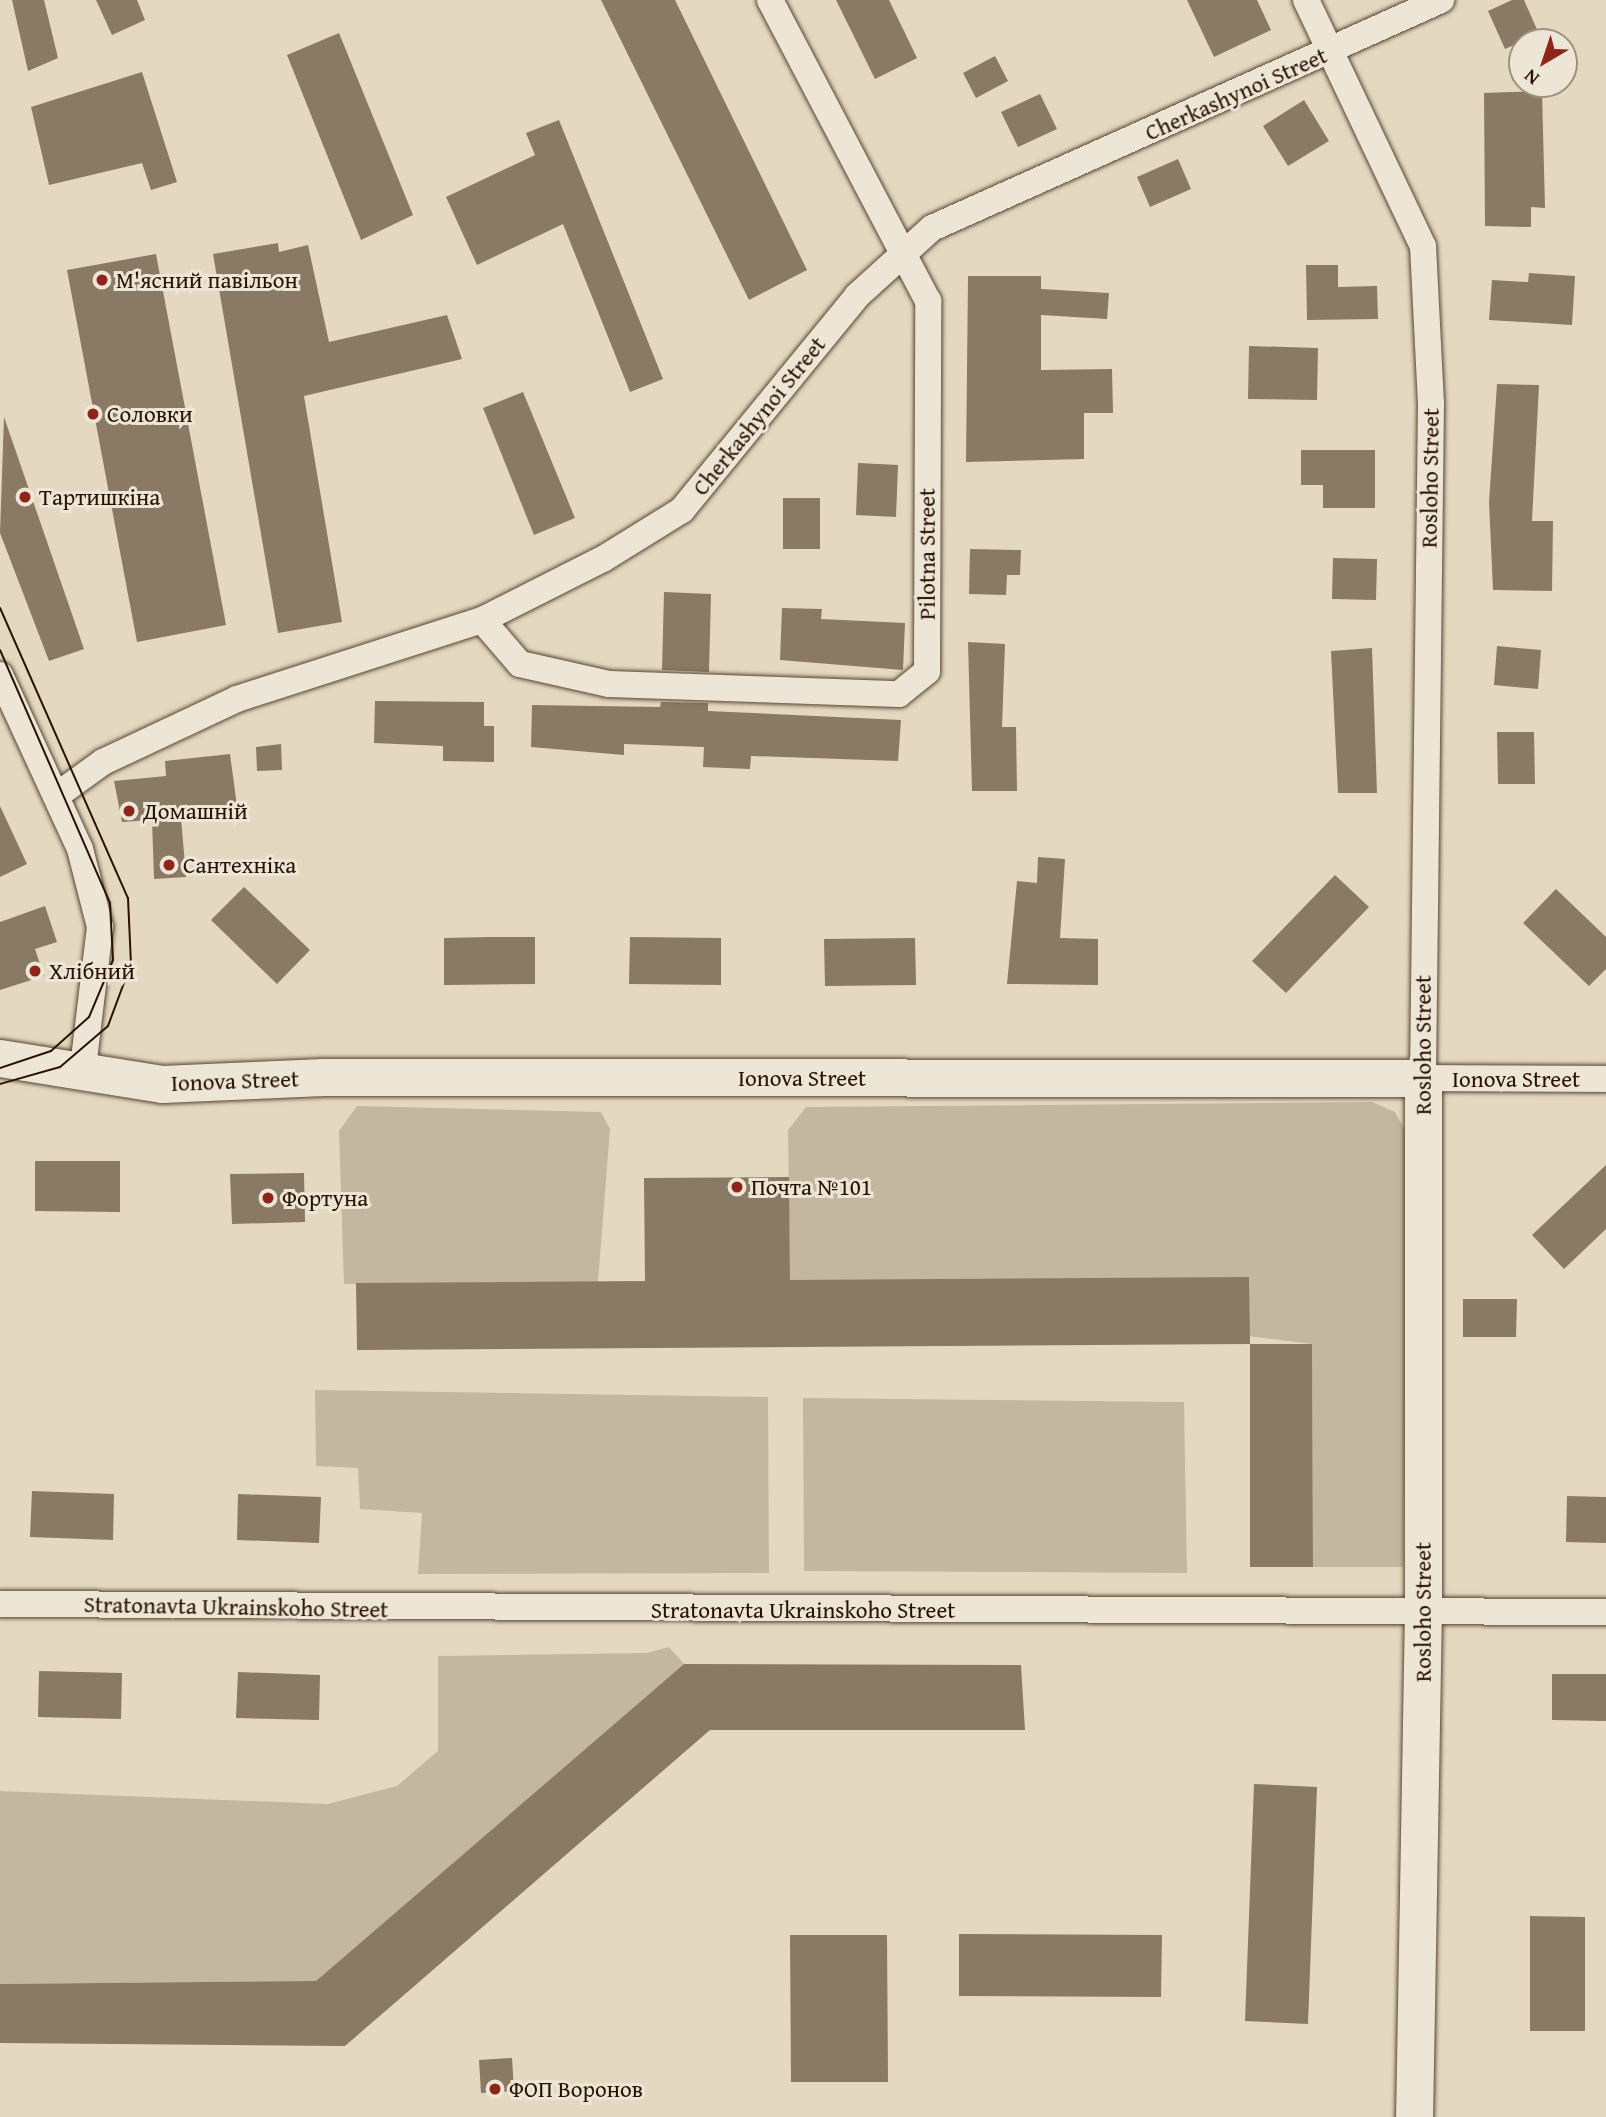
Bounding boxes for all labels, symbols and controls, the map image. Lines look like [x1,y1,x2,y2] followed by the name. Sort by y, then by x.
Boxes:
[1508,28,1578,98] north arrow
[1141,42,1331,146] street label: Cherkashynoi Street
[1517,63,1545,93] text: N
[116,266,298,294] place label: М'ясний павільон
[94,272,110,288] marker: М'ясний павільон
[687,331,831,501] street label: Cherkashynoi Street
[107,400,193,428] place label: Соловки
[85,406,101,422] marker: Соловки
[1415,408,1445,548] street label: Rosloho Street
[39,483,160,511] place label: Тартишкіна
[913,488,941,620] street label: Pilotna Street
[17,489,33,505] marker: Тартишкіна
[143,797,248,825] place label: Домашній
[121,803,137,819] marker: Домашній
[183,851,296,879] place label: Сантехніка
[161,857,177,873] marker: Сантехніка
[49,957,135,985] place label: Хлібний
[27,963,43,979] marker: Хлібний
[1409,975,1437,1115] street label: Rosloho Street
[738,1064,866,1092] street label: Ionova Street
[170,1065,300,1097] street label: Ionova Street
[1452,1065,1580,1093] street label: Ionova Street
[751,1173,872,1201] place label: Почта №101
[729,1179,745,1195] marker: Почта №101
[282,1184,368,1212] place label: Фортуна
[260,1190,276,1206] marker: Фортуна
[1409,1542,1437,1682] street label: Rosloho Street
[83,1591,389,1623] street label: Stratonavta Ukrainskoho Street
[651,1596,955,1624] street label: Stratonavta Ukrainskoho Street
[509,2075,643,2103] place label: ФОП Воронов
[487,2081,503,2097] marker: ФОП Воронов

